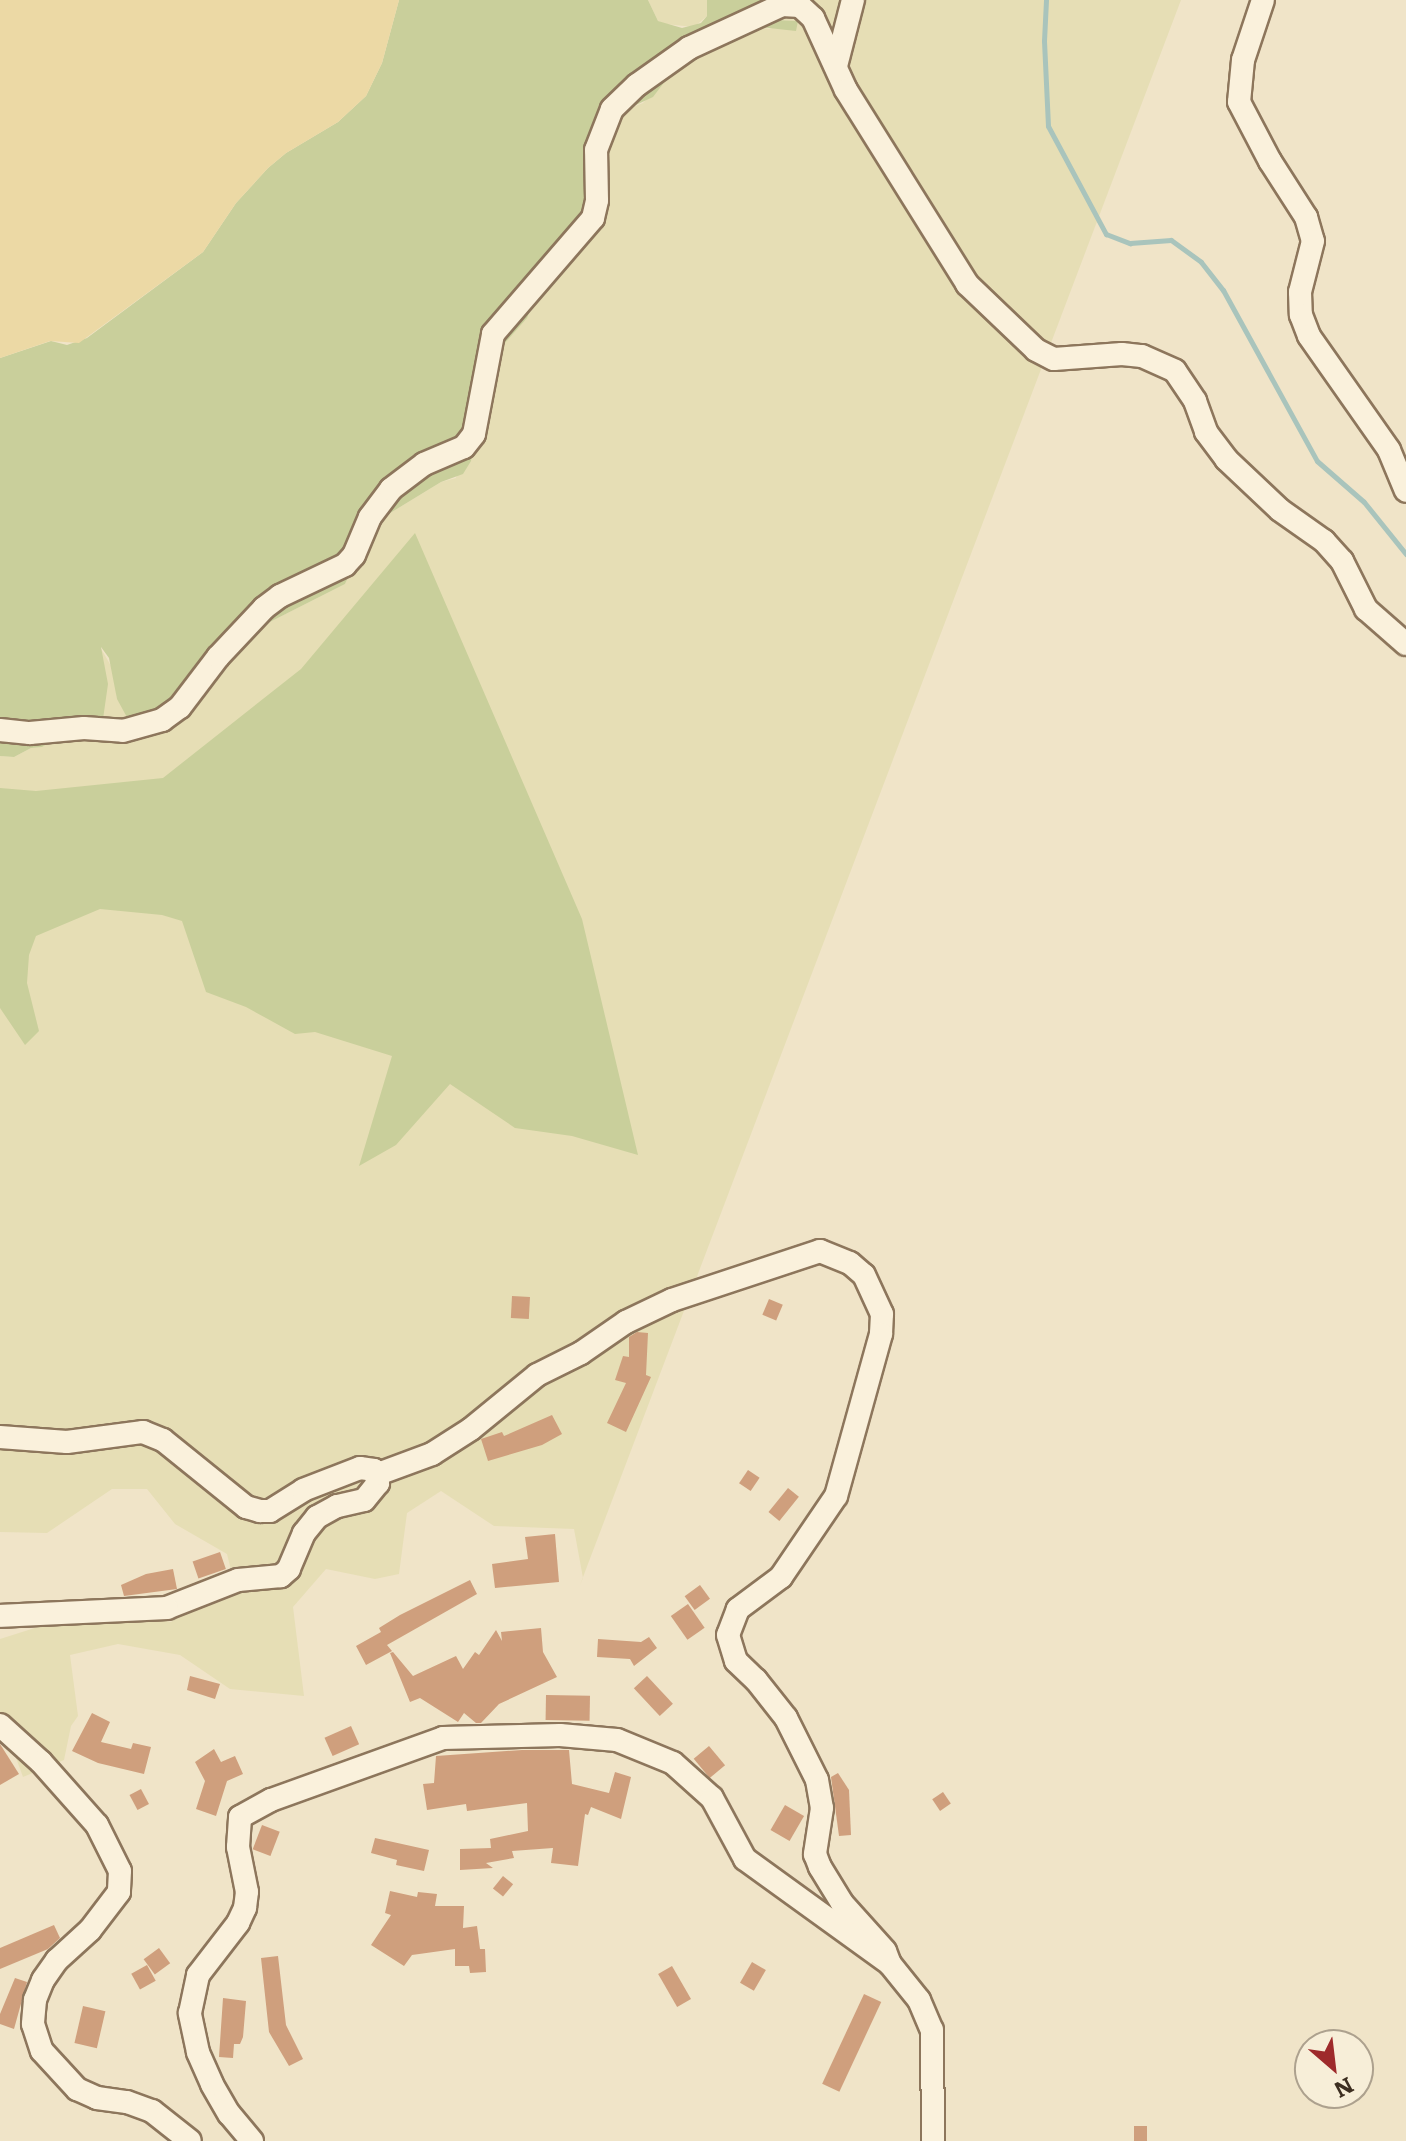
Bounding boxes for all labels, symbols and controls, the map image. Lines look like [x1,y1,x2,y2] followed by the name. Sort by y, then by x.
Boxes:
[1294,2029,1374,2109] north arrow
[1329,2070,1360,2108] text: N

